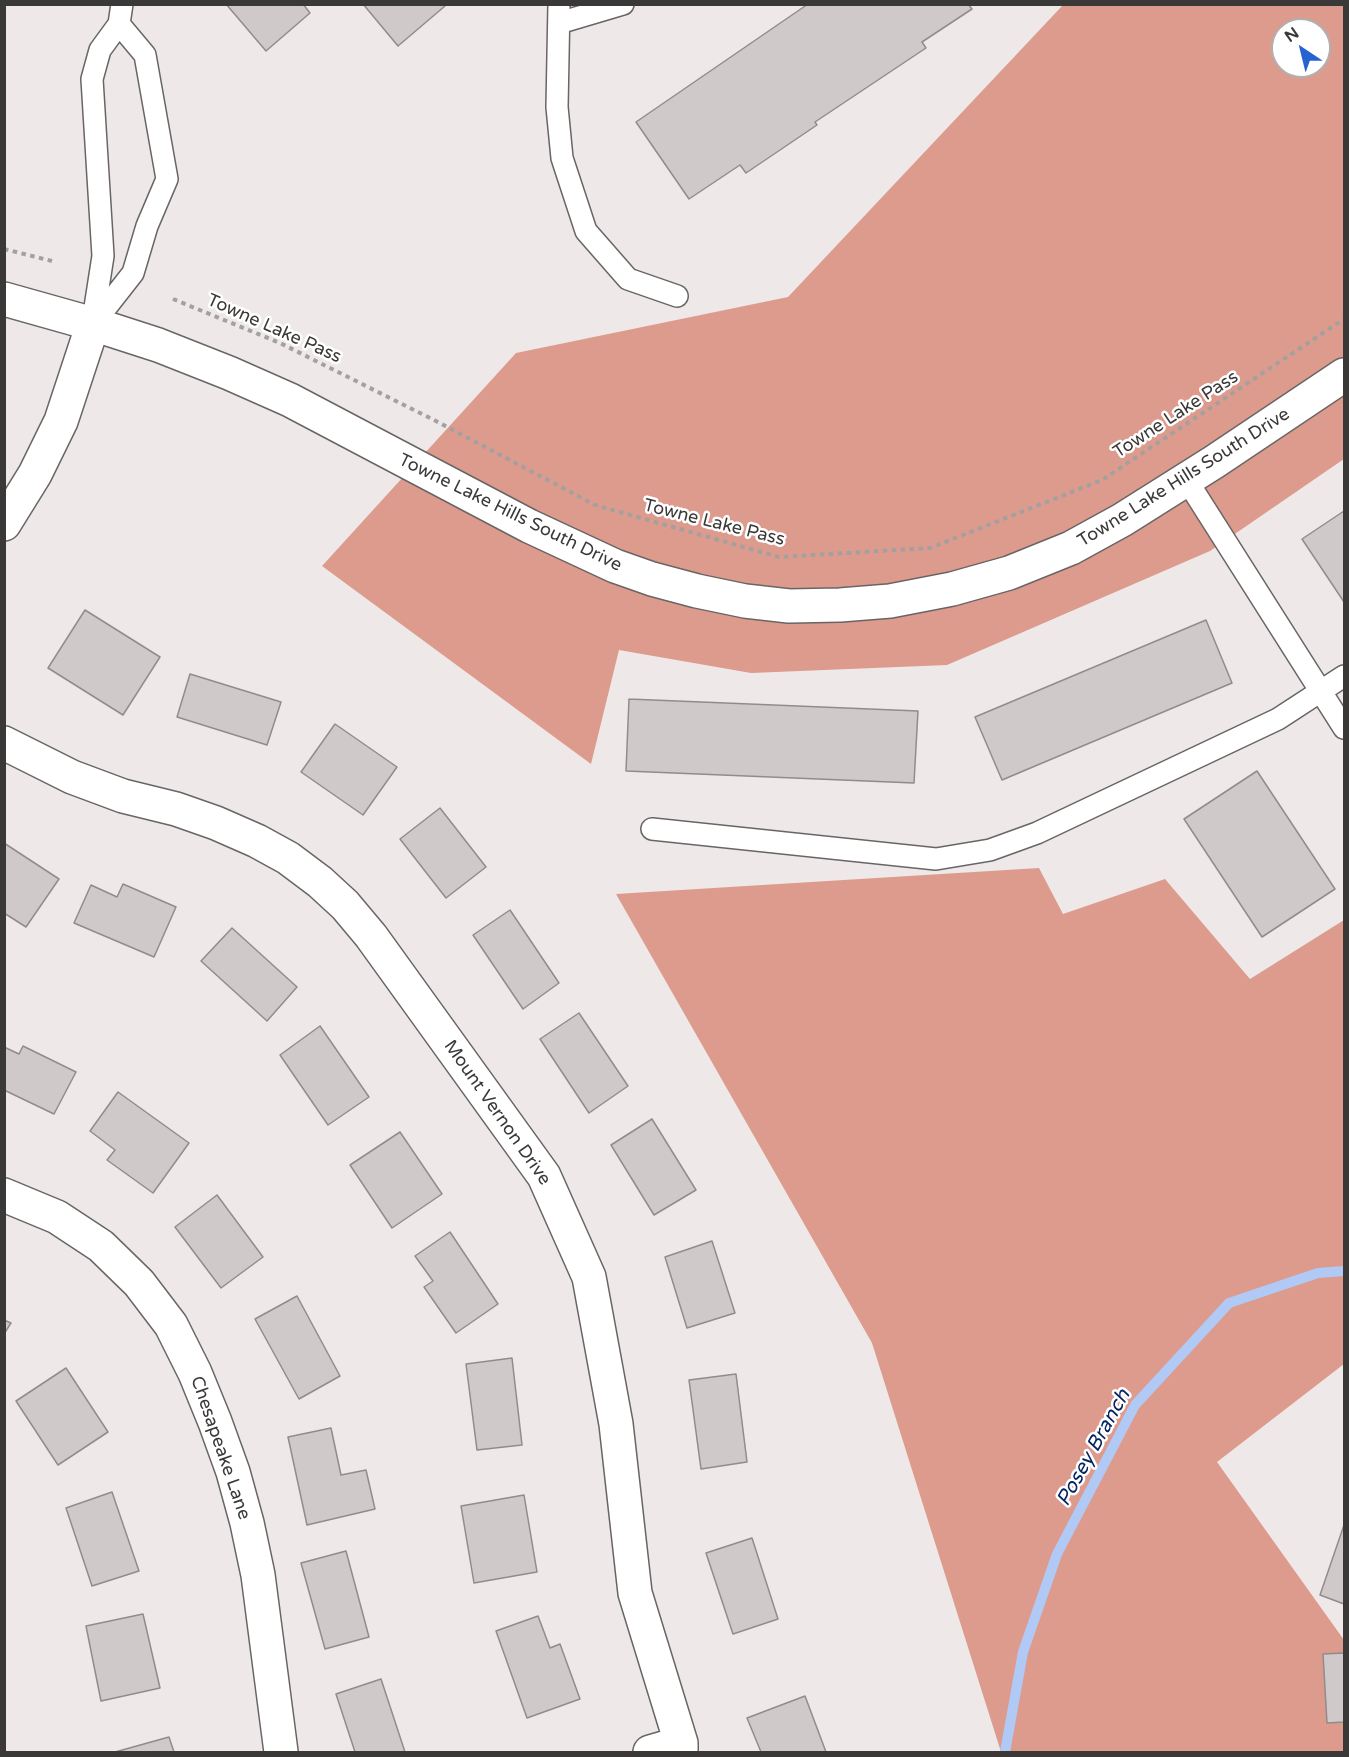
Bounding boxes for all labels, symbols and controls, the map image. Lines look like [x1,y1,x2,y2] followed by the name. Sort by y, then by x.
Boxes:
[1271,18,1331,78] north arrow
[1281,23,1303,47] text: N
[203,290,345,368] street label: Towne Lake Pass
[1109,367,1243,463] street label: Towne Lake Pass
[1074,404,1294,552] street label: Towne Lake Hills South Drive
[395,449,625,577] street label: Towne Lake Hills South Drive
[641,495,787,551] street label: Towne Lake Pass
[439,1036,555,1190] street label: Mount Vernon Drive
[185,1373,255,1523] street label: Chesapeake Lane
[1052,1385,1136,1511] water label: Posey Branch

